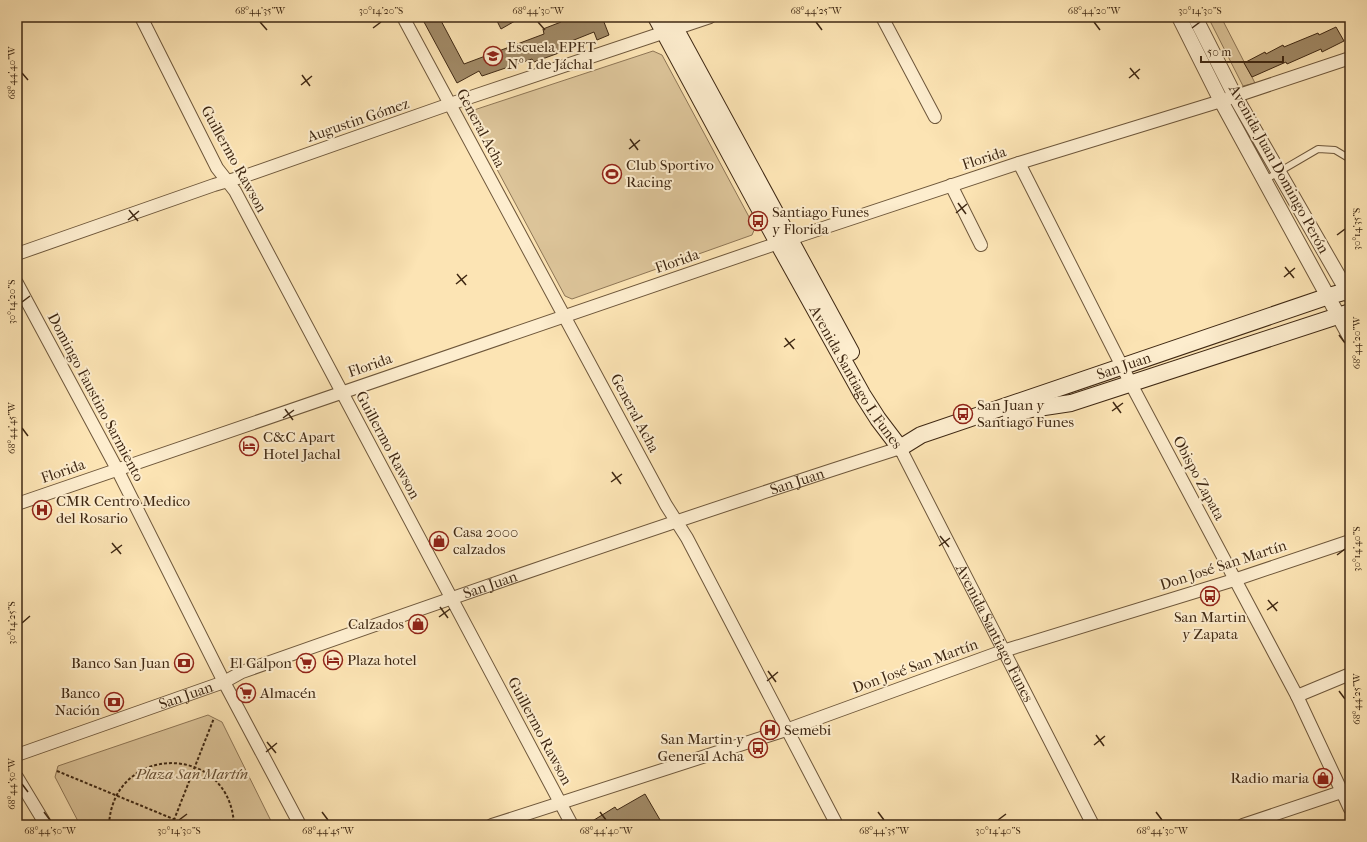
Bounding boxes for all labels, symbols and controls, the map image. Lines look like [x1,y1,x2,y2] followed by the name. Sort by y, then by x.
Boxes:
[235,5,286,17] text: 68°44'35"W
[359,5,403,17] text: 30°14'20"S
[512,5,565,17] text: 68°44'30"W
[790,5,843,17] text: 68°44'25"W
[1068,5,1121,17] text: 68°44'20"W
[1178,5,1222,17] text: 30°14'30"S
[507,38,597,73] place label: Escuela EPET Nº 1 de Jáchal
[1201,38,1283,64] scale bar
[6,45,18,100] text: 68°44'40"W
[482,45,504,67] school or university icon: Escuela EPET Nº 1 de Jáchal
[1207,45,1231,59] text: 50 m
[1225,81,1333,257] street label: Avenida Juan Domingo Perón
[453,86,510,171] street label: General Acha
[304,94,412,146] street label: Augustin Gómez
[197,102,271,216] street label: Guillermo Rawson
[960,142,1009,174] street label: Florida
[626,156,714,191] place label: Club Sportivo Racing
[601,163,623,185] sports icon: Club Sportivo Racing
[772,203,869,238] place label: Santiago Funes y Florida
[1351,208,1363,250] text: 30°14'35"S
[747,210,769,232] bus stop icon: Santiago Funes y Florida
[653,245,702,277] street label: Florida
[6,280,18,324] text: 30°14'20"S
[805,302,907,453] street label: Avenida Santiago I. Funes
[44,310,148,485] street label: Domingo Faustino Sarmiento
[1351,316,1363,369] text: 68°44'20"W
[1094,348,1154,383] street label: San Juan
[346,349,395,381] street label: Florida
[607,371,664,456] street label: General Acha
[352,388,424,502] street label: Guillermo Rawson
[977,396,1074,431] place label: San Juan y Santiago Funes
[6,401,18,454] text: 68°44'45"W
[952,403,974,425] bus stop icon: San Juan y Santiago Funes
[263,428,341,463] place label: C&C Apart Hotel Jachal
[1169,433,1229,524] street label: Obispo Zapata
[238,435,260,457] hotel icon: C&C Apart Hotel Jachal
[39,455,88,487] street label: Florida
[768,464,827,499] street label: San Juan
[56,492,191,527] place label: CMR Centro Medico del Rosario
[31,499,53,521] hospital icon: CMR Centro Medico del Rosario
[453,523,518,558] place label: Casa 2000 calzados
[1351,526,1363,572] text: 30°14'40"S
[428,530,450,552] shop icon: Casa 2000 calzados
[1157,536,1289,594] street label: Don José San Martín
[951,560,1038,705] street label: Avenida Santiago Funes
[461,567,520,603] street label: San Juan
[1199,585,1221,607] bus stop icon: San Martin y Zapata
[6,601,18,645] text: 30°14'25"S
[1174,608,1246,643] place label: San Martin y Zapata
[407,613,429,635] shop icon: Calzados
[348,615,404,633] place label: Calzados
[850,635,980,697] street label: Don José San Martín
[322,649,344,671] hotel icon: Plaza hotel
[347,651,417,669] place label: Plaza hotel
[173,652,195,674] bank icon: Banco San Juan
[295,652,317,674] supermarket icon: El Galpon
[71,654,170,672] place label: Banco San Juan
[229,654,292,672] place label: El Galpon
[1351,672,1363,725] text: 68°44'25"W
[504,674,576,788] street label: Guillermo Rawson
[156,678,216,713] street label: San Juan
[235,682,257,704] supermarket icon: Almacén
[55,684,100,719] place label: Banco Nación
[259,684,316,702] place label: Almacén
[103,691,125,713] bank icon: Banco Nación
[759,719,781,741] hospital icon: Semebi
[784,721,832,739] place label: Semebi
[658,730,745,765] place label: San Martin y General Acha
[747,737,769,759] bus stop icon: San Martin y General Acha
[6,757,18,810] text: 68°44'50"W
[135,765,248,783] park label: Plaza San Martín
[1312,767,1334,789] shop icon: Radio maria
[1230,769,1310,787] place label: Radio maria
[24,825,77,837] text: 68°44'50"W
[157,825,201,837] text: 30°14'30"S
[302,825,355,837] text: 68°44'45"W
[579,825,634,837] text: 68°44'40"W
[859,825,910,837] text: 68°44'35"W
[975,825,1021,837] text: 30°14'40"S
[1136,825,1189,837] text: 68°44'30"W

